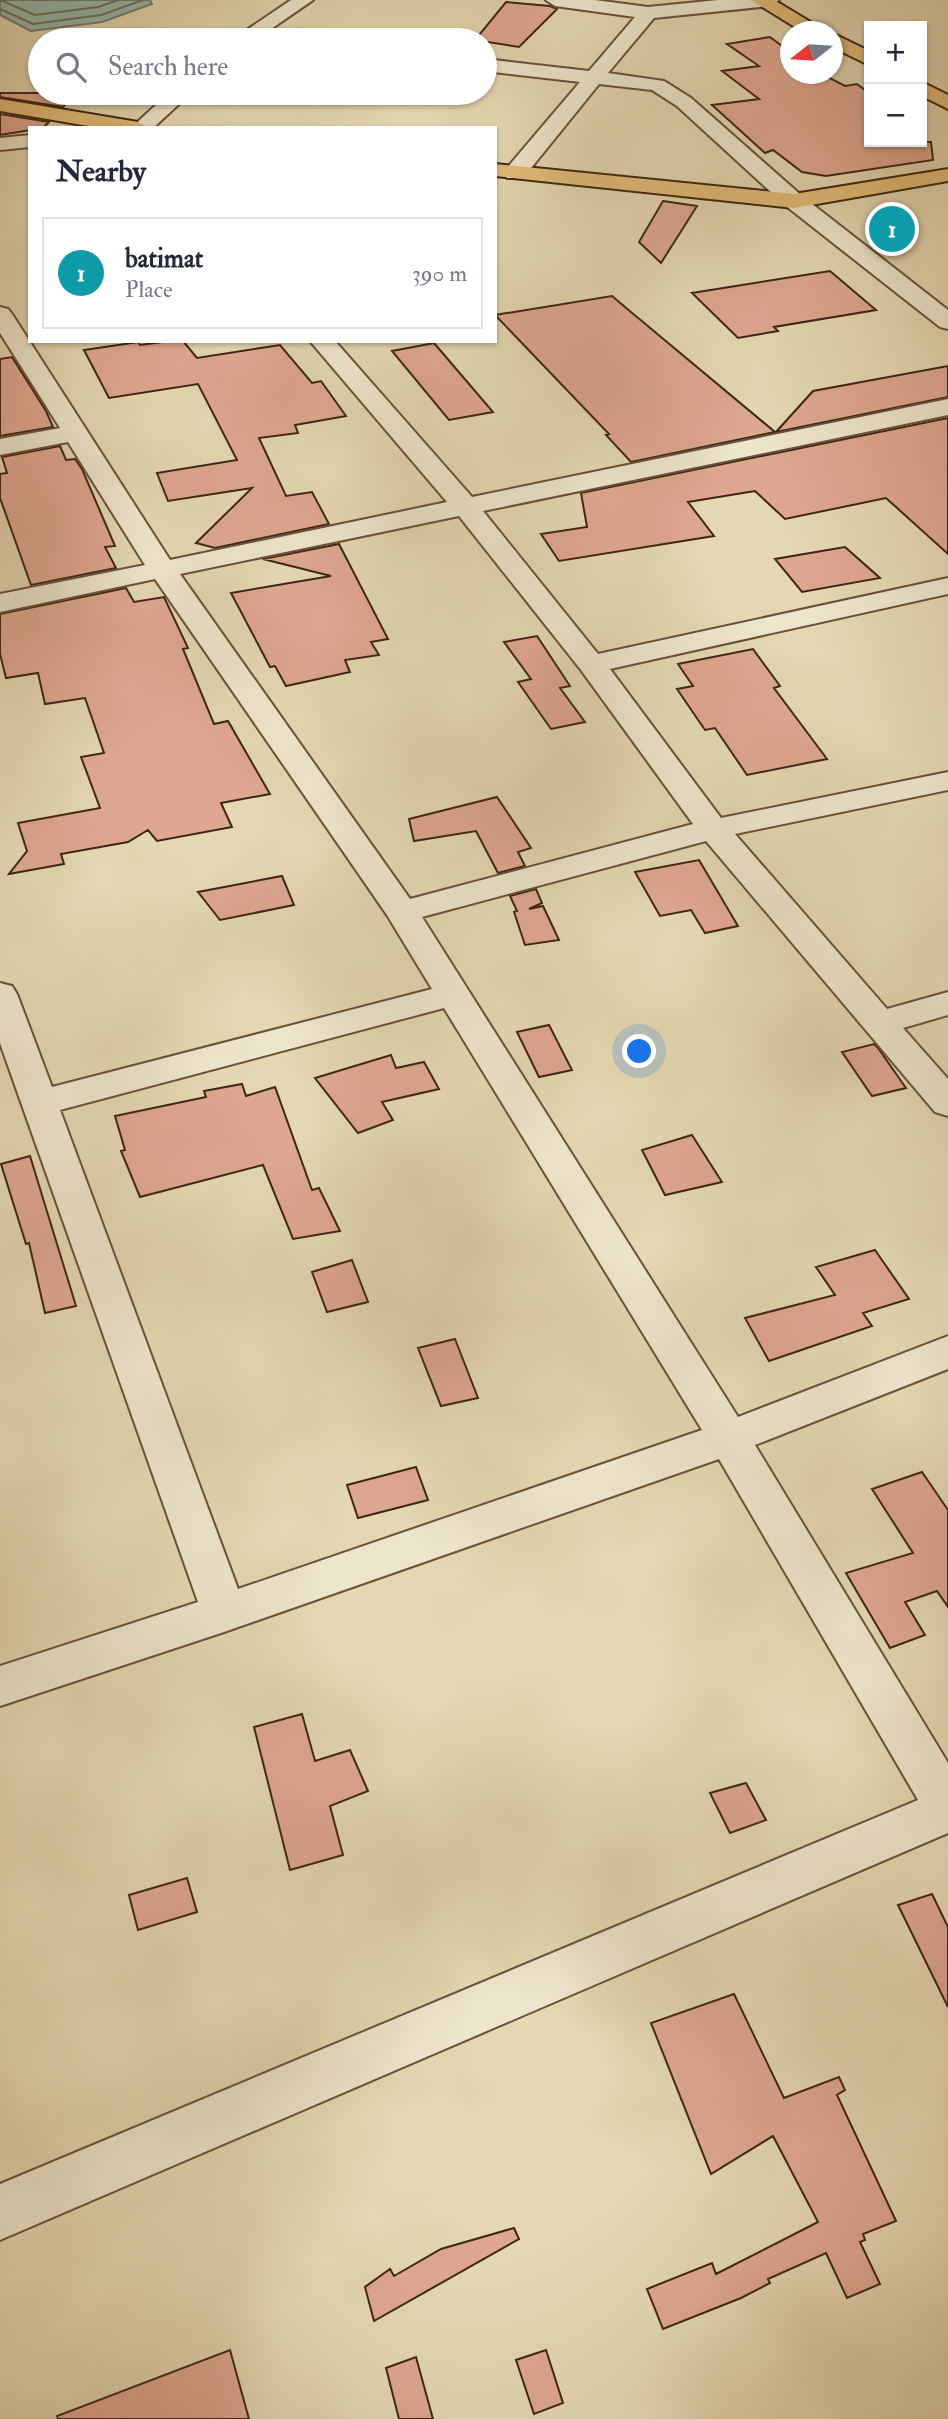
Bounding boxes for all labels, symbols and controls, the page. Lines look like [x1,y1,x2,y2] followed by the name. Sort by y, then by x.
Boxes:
[780,21,843,84] north arrow
[864,21,927,147] map controls
[864,21,927,84] button: +
[28,28,497,105] search box
[52,48,90,86] icon: search
[108,51,228,83] text: Search here
[864,84,927,147] button: −
[56,153,146,190] text: Nearby
[869,203,915,255] pin: 1
[125,243,203,275] text: batimat
[77,259,85,288] text: 1
[412,259,467,288] text: 390 m
[125,275,173,304] text: Place
[622,1034,656,1068] your location

